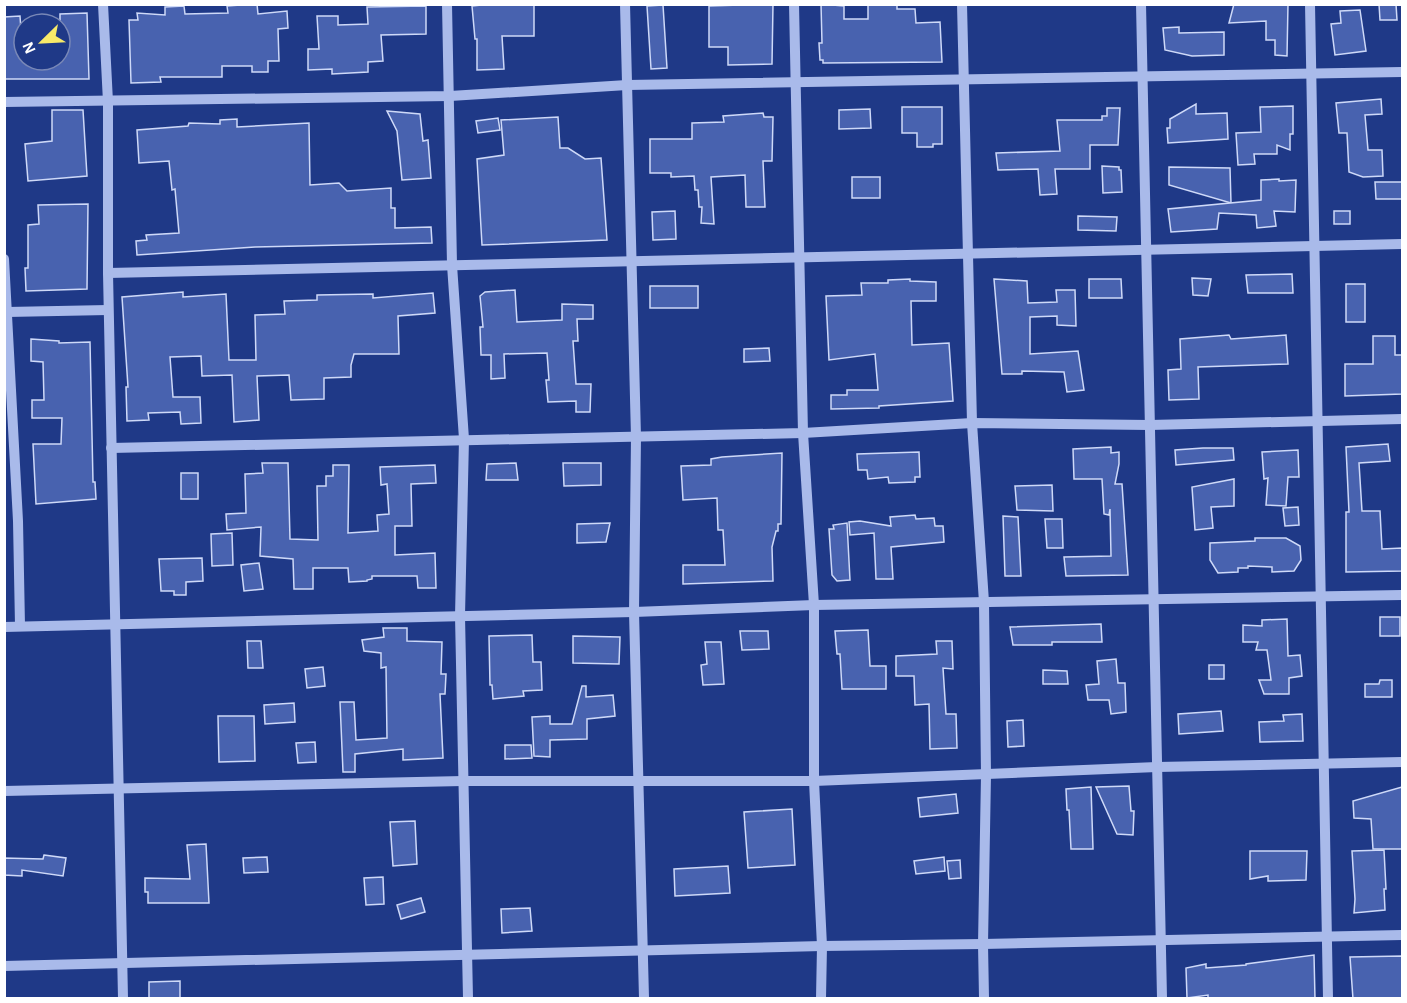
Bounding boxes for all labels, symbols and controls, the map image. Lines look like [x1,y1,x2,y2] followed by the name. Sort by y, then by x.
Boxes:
[12,12,72,72] north arrow
[20,39,39,56] text: N

